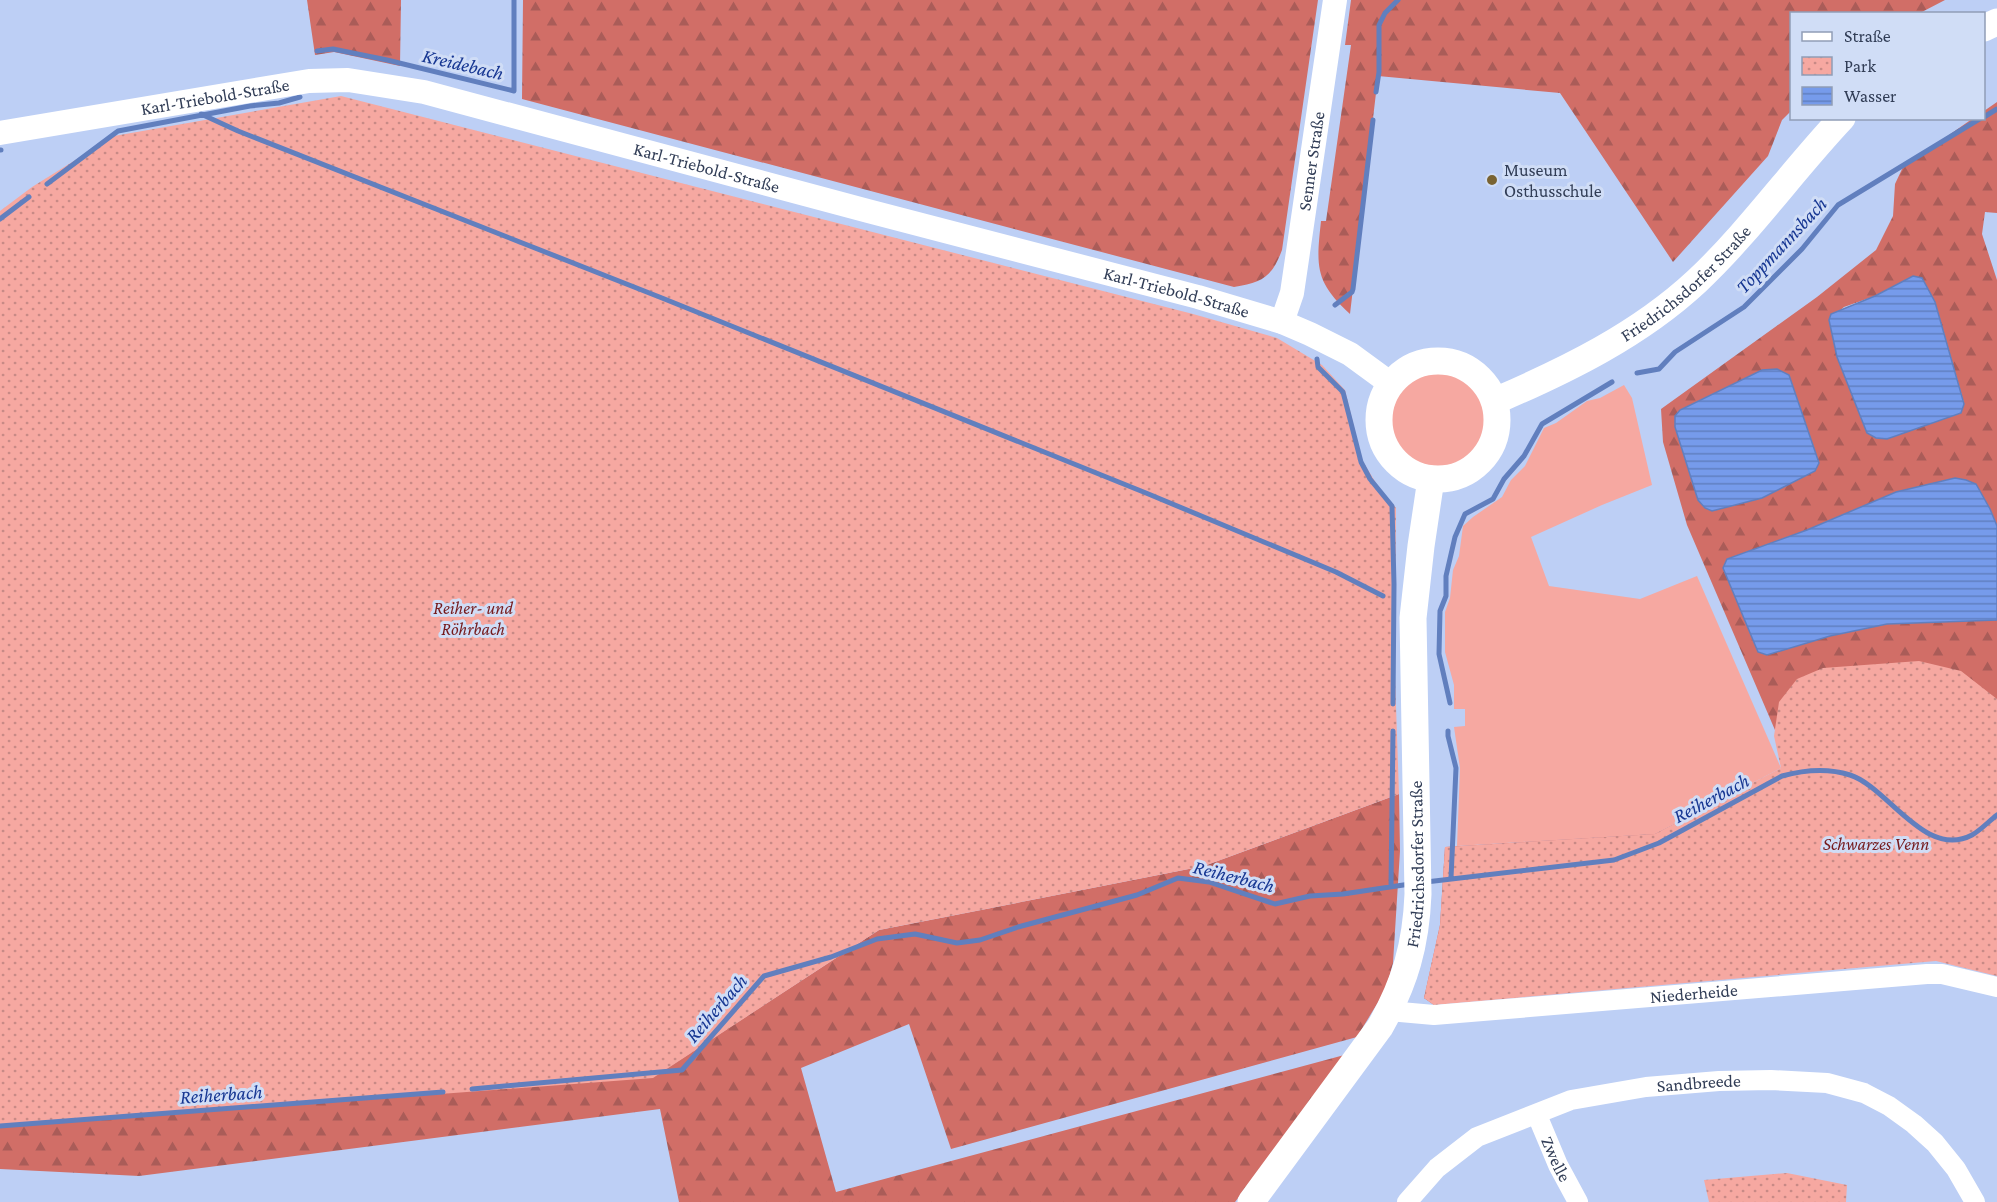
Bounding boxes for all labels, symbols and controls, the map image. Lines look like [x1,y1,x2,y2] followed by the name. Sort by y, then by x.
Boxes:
[1790,12,1985,120] legend
[1844,26,1891,46] text: Straße
[420,44,506,84] water label: Kreidebach
[1844,56,1876,76] text: Park
[139,74,291,119] street label: Karl-Triebold-Straße
[1844,86,1897,106] text: Wasser
[1294,110,1329,212] street label: Senner Straße
[632,139,782,197] street label: Karl-Triebold-Straße
[1504,160,1602,201] place label: Museum Osthusschule
[1485,173,1499,187] marker: Museum Osthusschule
[1731,193,1832,298] water label: Toppmannsbach
[1617,221,1755,346] street label: Friedrichsdorfer Straße
[1102,263,1252,322] street label: Karl-Triebold-Straße
[433,598,513,639] park label: Reiher- und Röhrbach
[1669,769,1753,827] water label: Reiherbach
[1402,780,1428,949] street label: Friedrichsdorfer Straße
[1823,834,1929,854] park label: Schwarzes Venn
[1191,855,1277,897] water label: Reiherbach
[681,970,751,1046] water label: Reiherbach
[1649,980,1739,1007] street label: Niederheide
[1656,1071,1741,1096] street label: Sandbreede
[179,1080,263,1108] water label: Reiherbach
[1537,1134,1575,1185] street label: Zwelle

